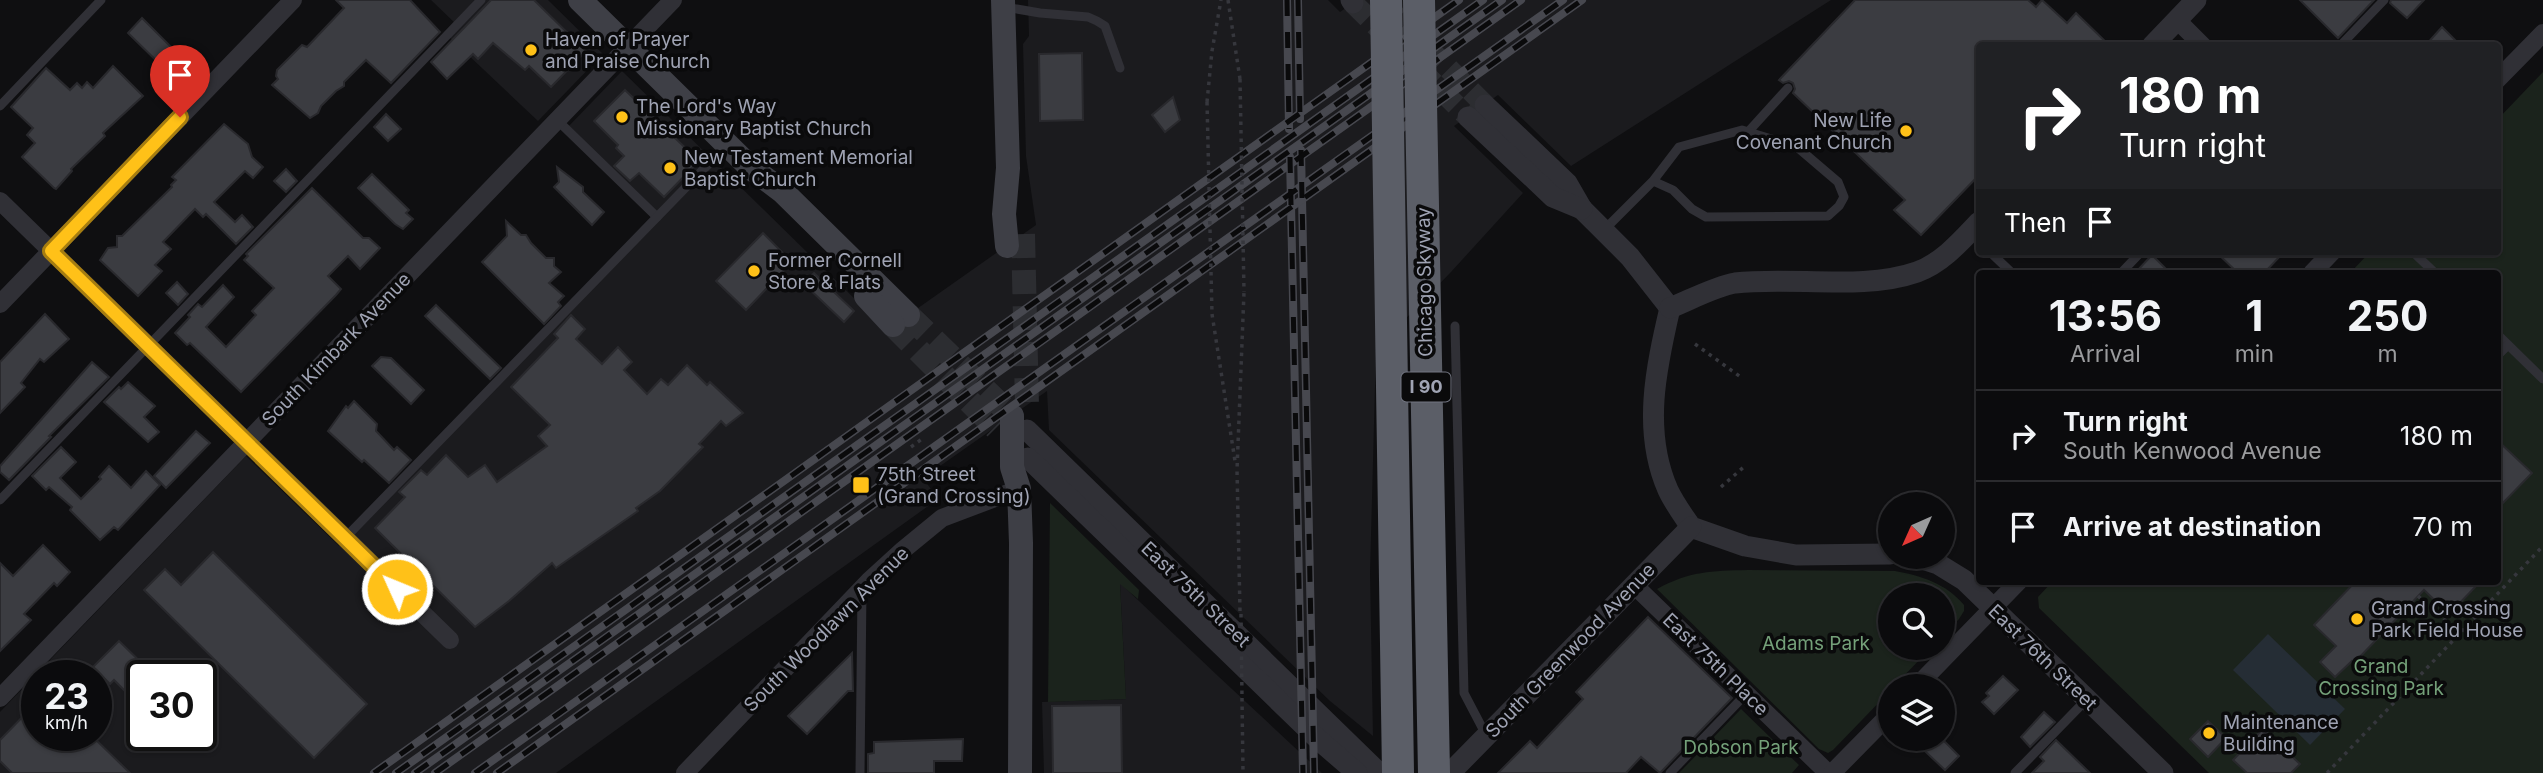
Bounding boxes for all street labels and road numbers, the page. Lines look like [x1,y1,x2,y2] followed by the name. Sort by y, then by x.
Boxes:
[1412,207,1437,357] street label: Chicago Skyway
[257,268,416,431] street label: South Kimbark Avenue
[1402,372,1450,402] road number: I 90
[1137,537,1255,652] street label: East 75th Street
[739,542,914,717] street label: South Woodlawn Avenue
[1481,558,1660,742] street label: South Greenwood Avenue
[1983,600,2102,715] street label: East 76th Street
[1658,608,1773,721] street label: East 75th Place

